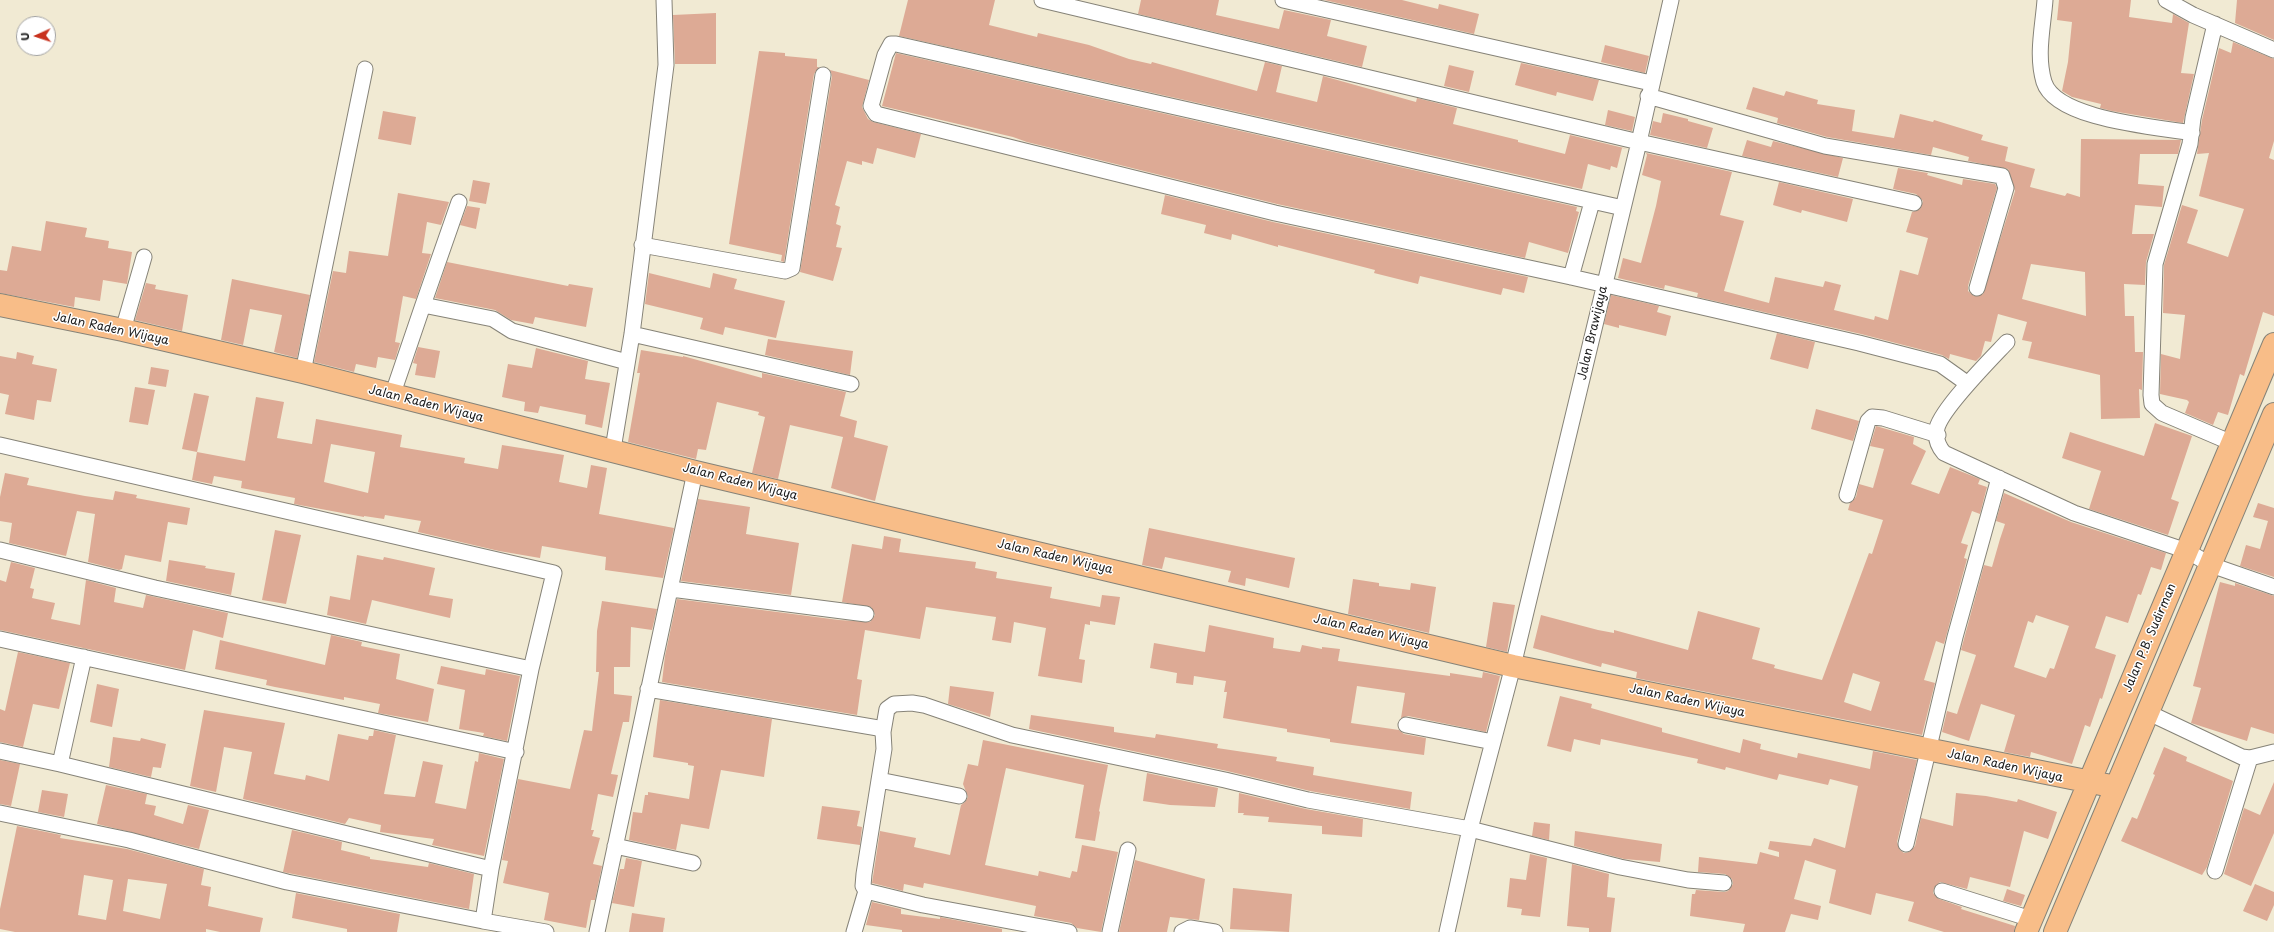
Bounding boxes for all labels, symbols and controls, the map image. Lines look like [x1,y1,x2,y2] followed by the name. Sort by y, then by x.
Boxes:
[16,16,56,56] north arrow
[16,32,33,41] text: U
[1575,285,1611,381] street label: Jalan Brawijaya
[52,310,170,348] street label: Jalan Raden Wijaya
[367,383,485,425] street label: Jalan Raden Wijaya
[681,461,799,503] street label: Jalan Raden Wijaya
[996,537,1114,577] street label: Jalan Raden Wijaya
[2121,581,2179,695] street label: Jalan P.B. Sudirman
[1312,612,1430,652] street label: Jalan Raden Wijaya
[1628,682,1746,720] street label: Jalan Raden Wijaya
[1946,747,2064,785] street label: Jalan Raden Wijaya

